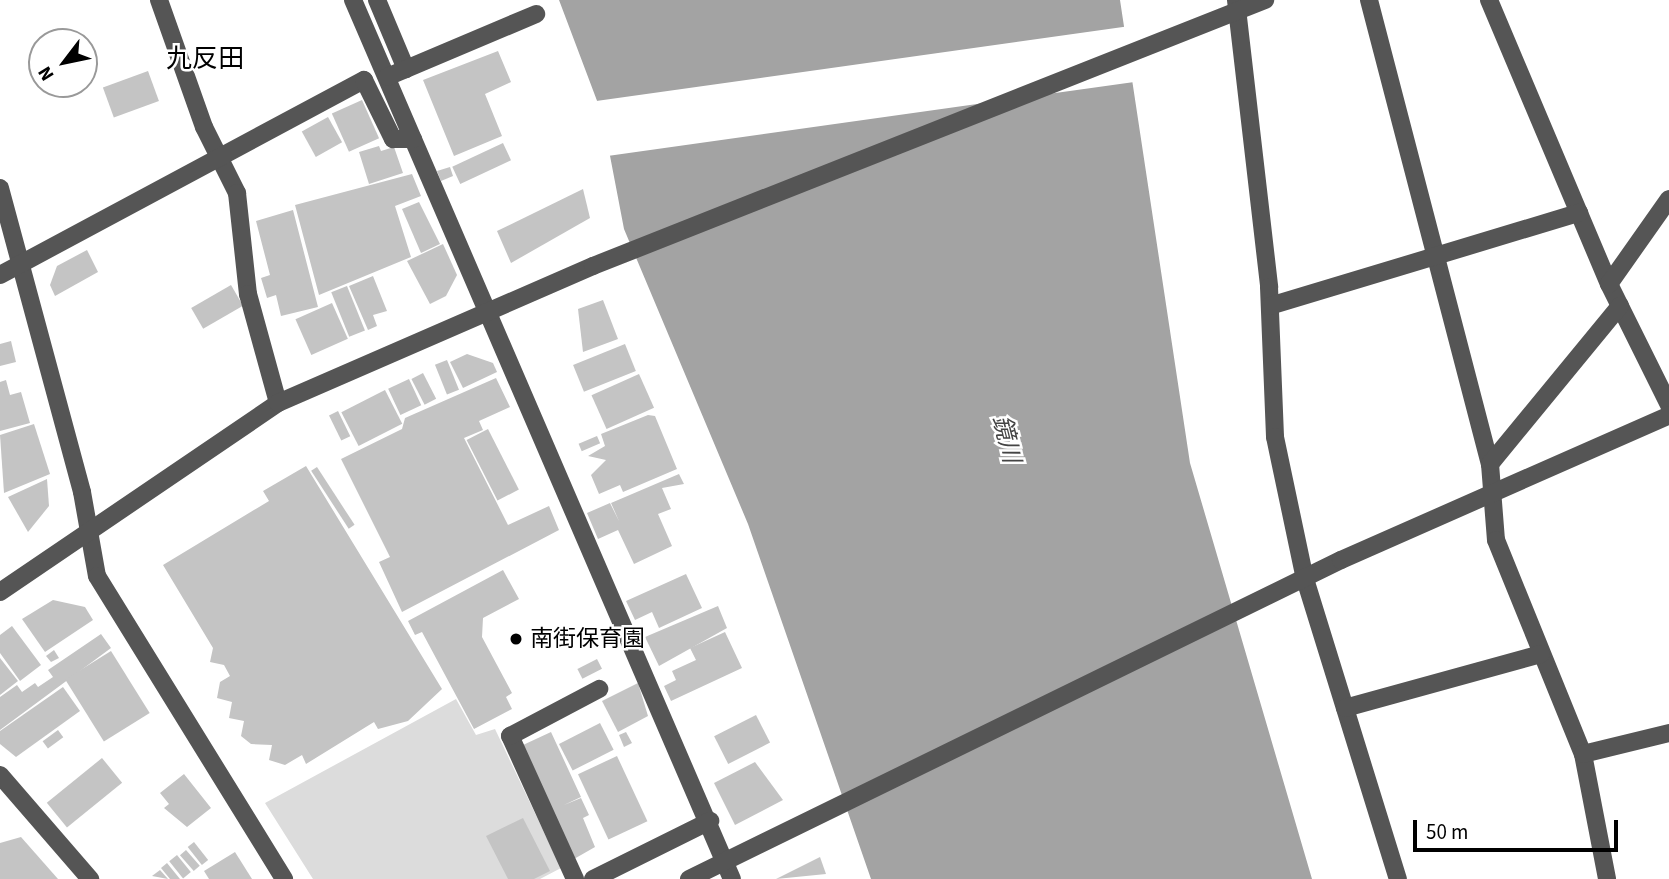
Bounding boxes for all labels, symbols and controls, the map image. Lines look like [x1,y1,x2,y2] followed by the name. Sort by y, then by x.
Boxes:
[28,28,98,98] north arrow
[166,43,244,75] district label: 九反田
[32,61,61,86] text: N
[986,412,1026,466] water label: 鏡川
[530,625,645,653] place label: 南街保育園
[508,631,524,647] marker: 南街保育園
[1417,806,1622,850] scale bar
[1426,817,1468,847] text: 50 m

